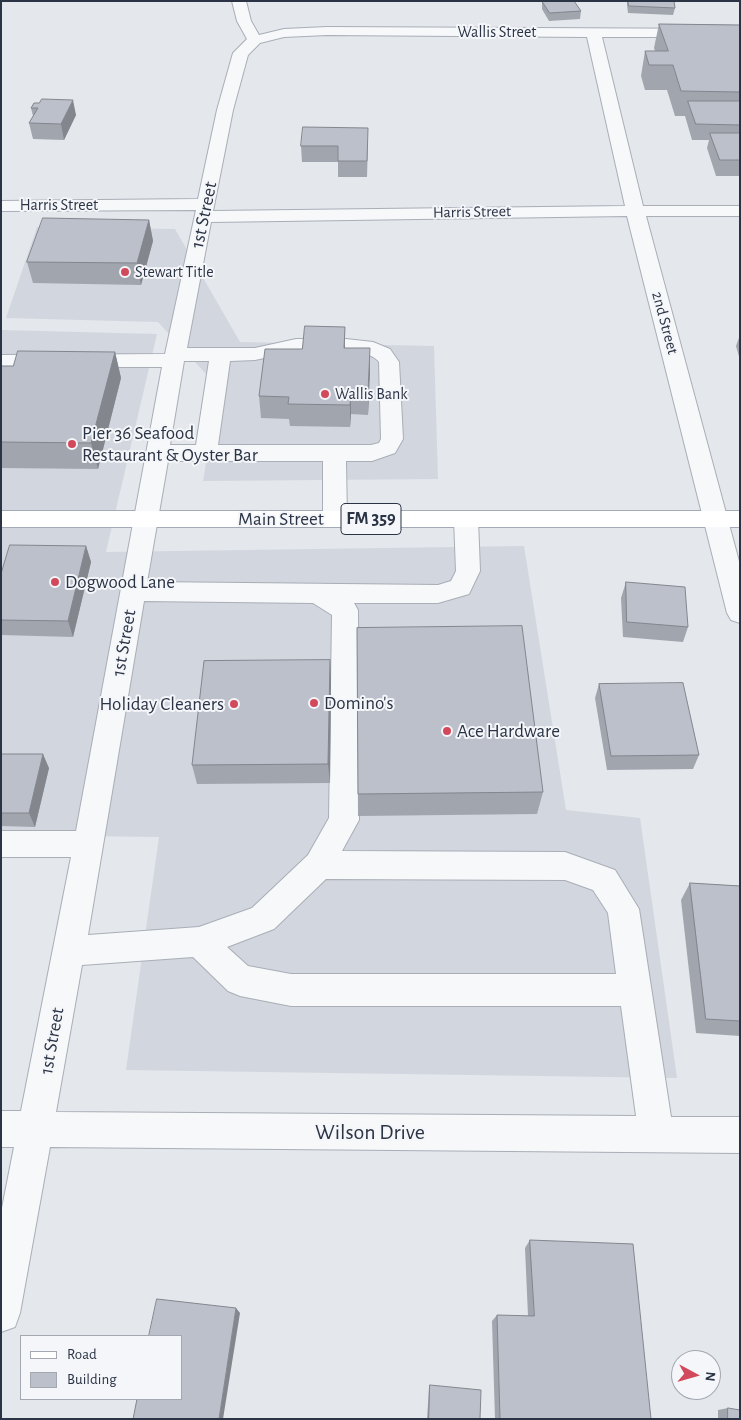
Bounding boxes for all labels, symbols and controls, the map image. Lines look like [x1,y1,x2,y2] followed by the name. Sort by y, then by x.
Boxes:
[458,22,536,42] street label: Wallis Street
[186,180,222,250] street label: 1st Street
[20,195,98,215] street label: Harris Street
[433,202,511,222] street label: Harris Street
[135,262,214,282] place label: Stewart Title
[119,266,131,278] marker: Stewart Title
[647,290,683,356] street label: 2nd Street
[335,384,408,404] place label: Wallis Bank
[319,388,331,400] marker: Wallis Bank
[82,422,258,466] place label: Pier 36 Seafood Restaurant & Oyster Bar
[66,438,78,450] marker: Pier 36 Seafood Restaurant & Oyster Bar
[341,504,401,534] road number: FM 359
[238,508,324,530] street label: Main Street
[65,571,175,593] place label: Dogwood Lane
[49,576,61,588] marker: Dogwood Lane
[107,608,141,678] street label: 1st Street
[324,692,393,714] place label: Domino's
[99,693,224,715] place label: Holiday Cleaners
[308,697,320,709] marker: Domino's
[228,698,240,710] marker: Holiday Cleaners
[457,720,560,742] place label: Ace Hardware
[441,725,453,737] marker: Ace Hardware
[35,1006,69,1076] street label: 1st Street
[315,1119,425,1145] street label: Wilson Drive
[20,1335,182,1400] legend
[67,1347,97,1362] text: Road
[671,1350,721,1400] north arrow
[702,1371,717,1382] text: N
[67,1372,117,1387] text: Building

